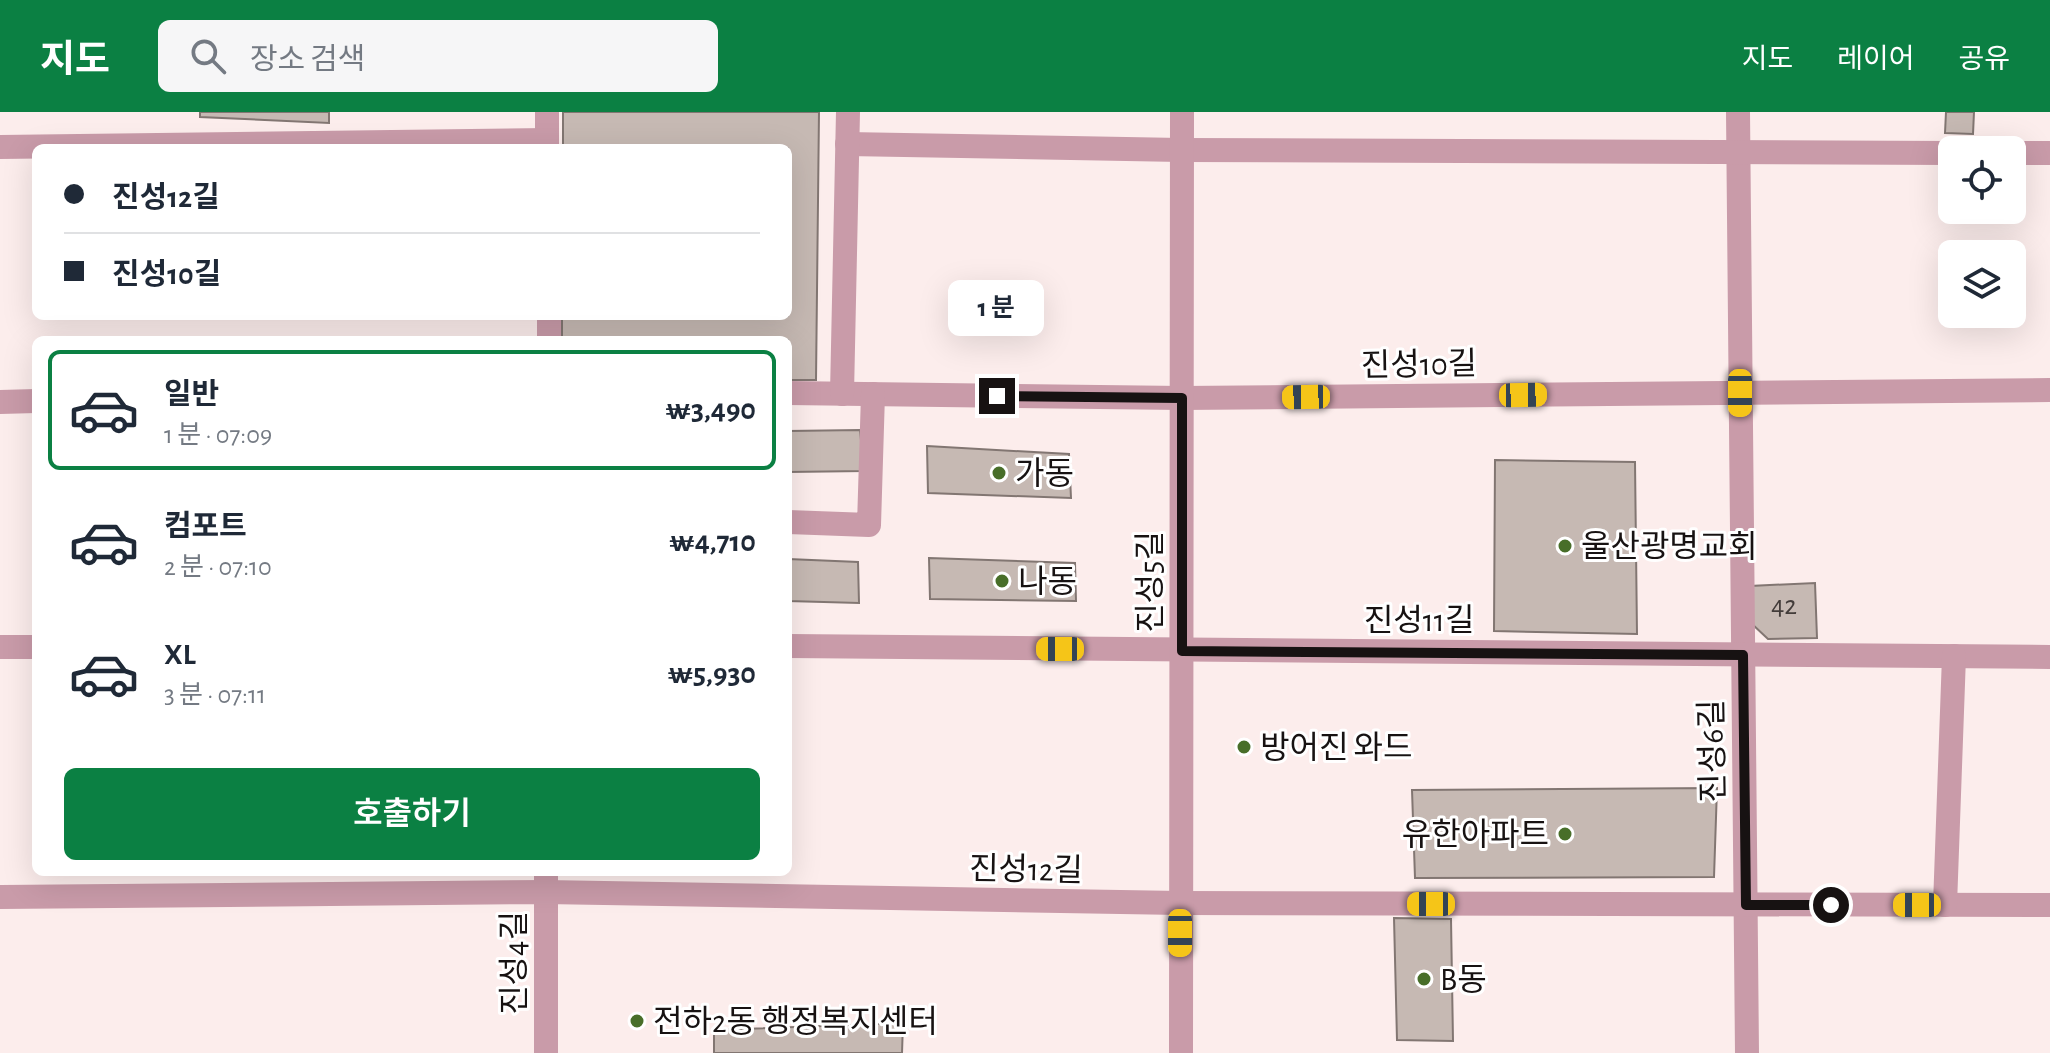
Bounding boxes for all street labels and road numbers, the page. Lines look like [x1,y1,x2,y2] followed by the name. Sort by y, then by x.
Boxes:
[1361,347,1477,382] street label: 진성10길
[1134,531,1167,633] street label: 진성5길
[1364,604,1474,637] street label: 진성11길
[1695,699,1730,803] street label: 진성6길
[969,852,1083,887] street label: 진성12길
[498,911,531,1015] street label: 진성4길

